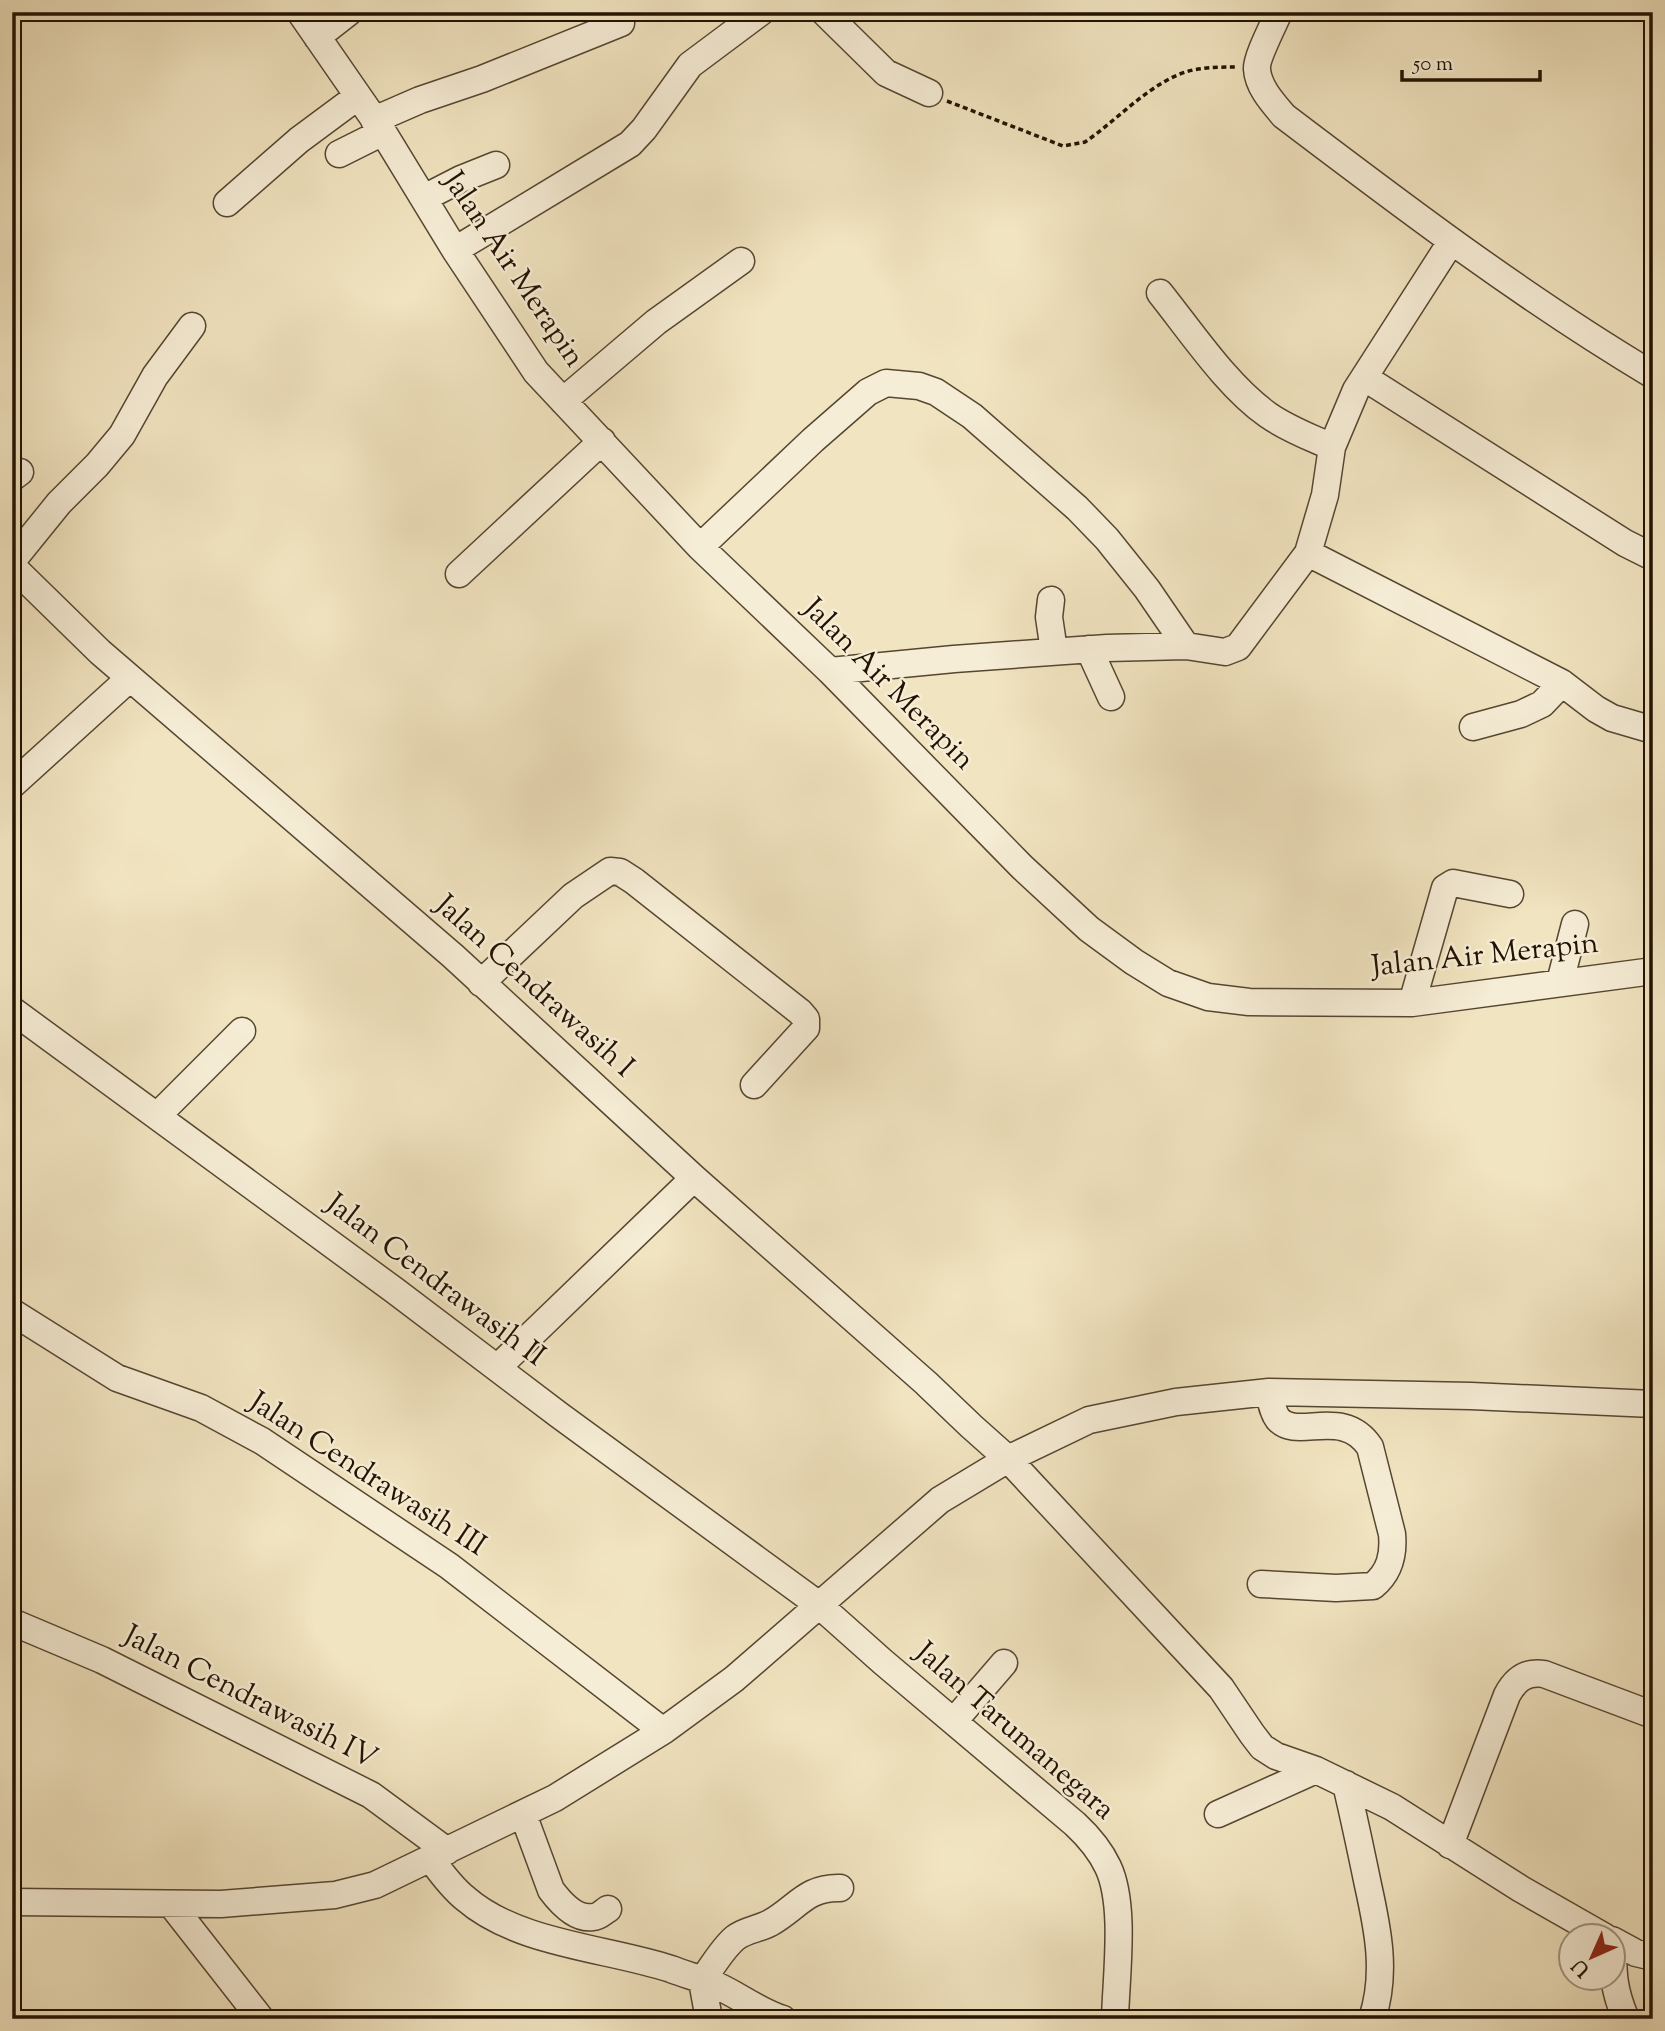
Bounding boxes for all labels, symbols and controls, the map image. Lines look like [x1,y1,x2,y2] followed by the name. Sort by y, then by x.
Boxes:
[1402,38,1541,82] scale bar
[1412,50,1453,80] text: 50 m
[430,162,595,377] street label: Jalan Air Merapin
[791,588,984,781] street label: Jalan Air Merapin
[423,884,643,1089] street label: Jalan Cendrawasih I
[1367,923,1601,990] street label: Jalan Air Merapin
[315,1183,554,1378] street label: Jalan Cendrawasih II
[238,1381,494,1568] street label: Jalan Cendrawasih III
[114,1614,384,1781] street label: Jalan Cendrawasih IV
[903,1632,1123,1831] street label: Jalan Tarumanegara
[1556,1923,1626,1993] north arrow
[1566,1952,1597,1982] text: U

